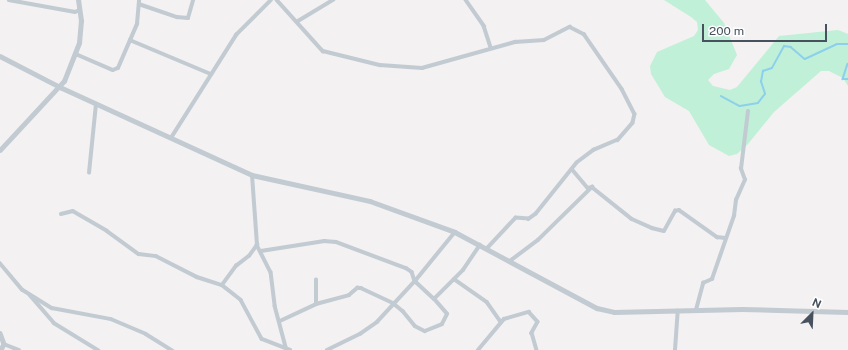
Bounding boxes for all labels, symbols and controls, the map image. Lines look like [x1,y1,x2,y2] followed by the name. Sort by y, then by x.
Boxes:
[704,16,829,42] scale bar
[709,24,744,38] text: 200 m
[792,294,832,334] north arrow
[811,296,823,310] text: N

